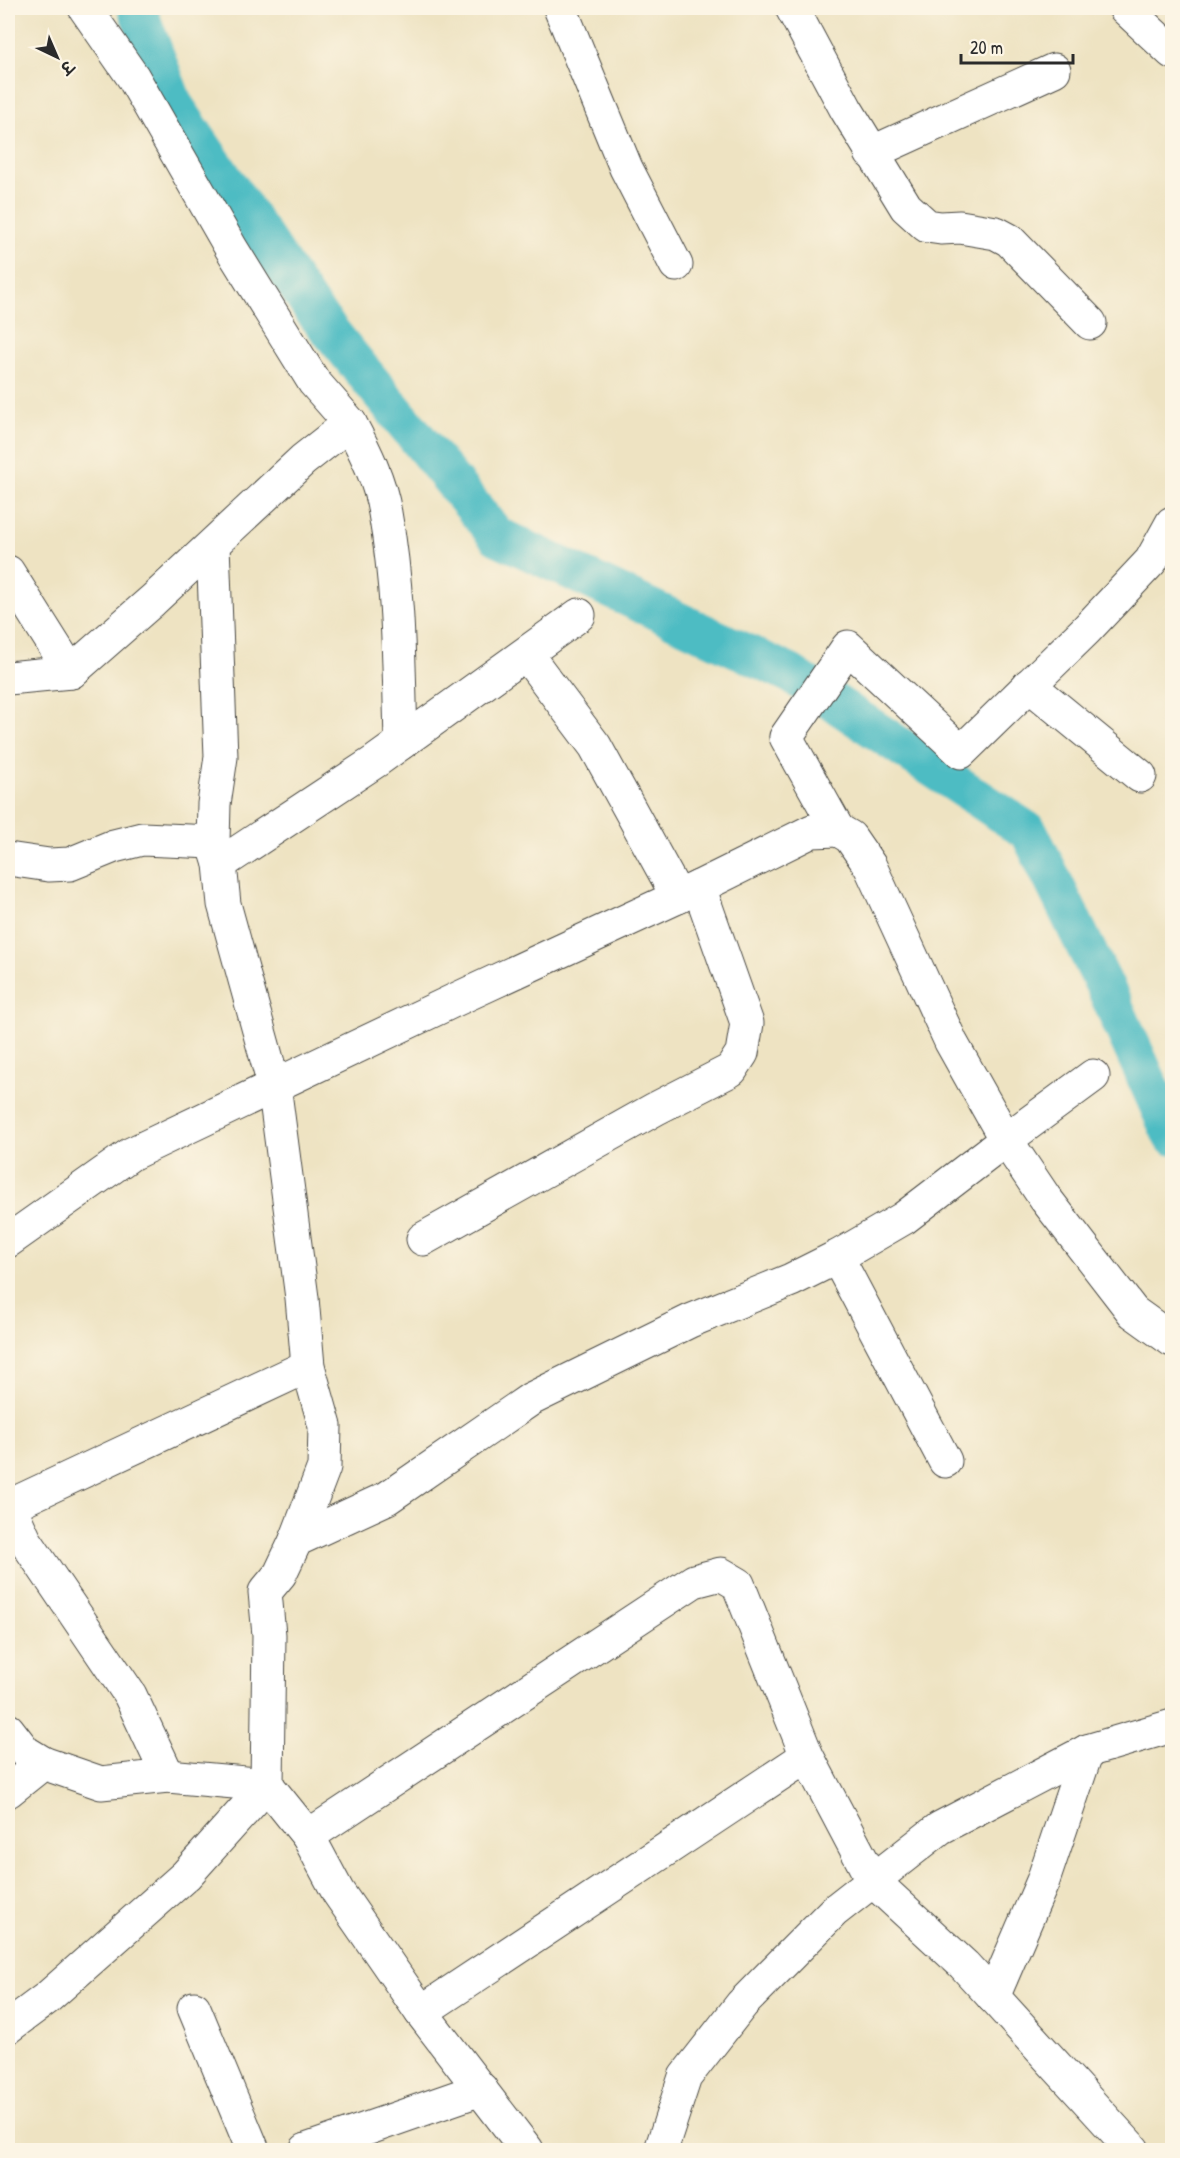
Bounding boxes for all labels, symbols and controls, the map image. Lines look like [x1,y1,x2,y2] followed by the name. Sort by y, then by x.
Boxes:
[27,27,87,87] north arrow
[961,27,1074,65] scale bar
[970,35,1003,60] text: 20 m
[55,55,80,80] text: उ

